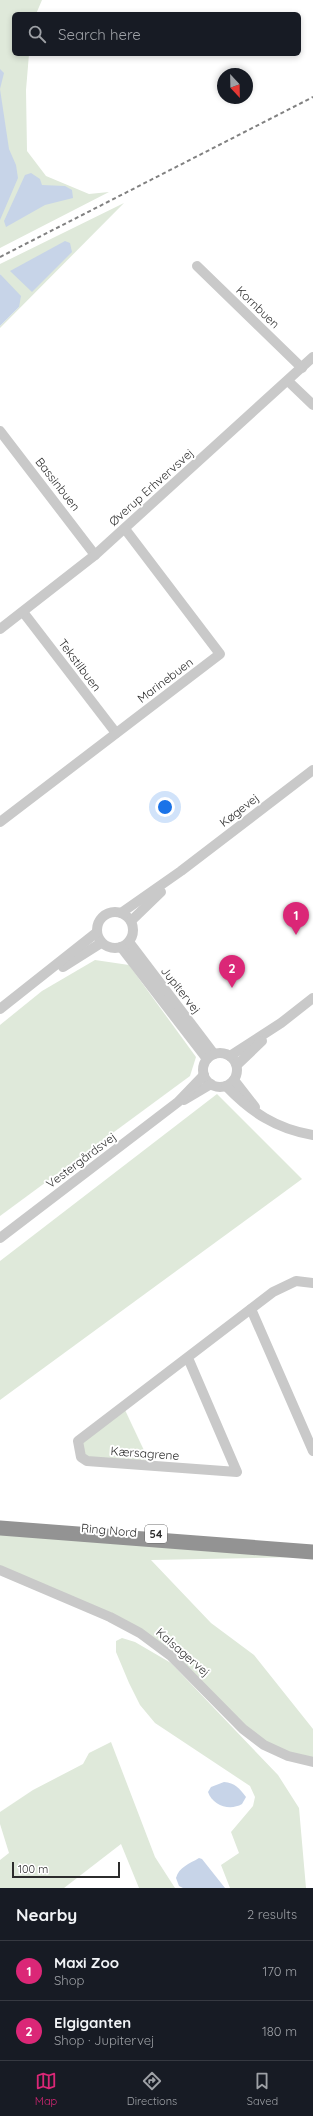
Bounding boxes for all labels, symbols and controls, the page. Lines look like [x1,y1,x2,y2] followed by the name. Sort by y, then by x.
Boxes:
[12,12,301,56] search box
[26,23,48,45] icon: search
[58,25,141,44] text: Search here
[217,68,253,104] north arrow
[233,283,283,331] street label: Kornbuen
[106,445,196,529] street label: Øverup Erhvervsvej
[32,454,84,514] street label: Bassinbuen
[55,636,105,694] street label: Tekstilbuen
[134,654,196,706] street label: Marinebuen
[216,790,262,830] street label: Køgevej
[155,797,175,817] your location
[283,902,309,935] pin: 1
[219,955,245,988] pin: 2
[158,963,204,1017] street label: Jupitervej
[43,1129,119,1191] street label: Vestergårdsvej
[110,1443,180,1463] street label: Kærsagrene
[80,1520,138,1540] street label: Ring Nord
[145,1525,167,1543] road number: 54
[153,1624,213,1680] street label: Kalsagervej
[12,1860,120,1879] scale bar
[18,1862,48,1876] text: 100 m
[16,1904,77,1925] text: Nearby
[247,1906,297,1922] text: 2 results
[54,1953,119,1972] text: Maxi Zoo
[26,1963,32,1979] text: 1
[262,1963,297,1979] text: 170 m
[54,1972,84,1988] text: Shop
[54,2013,131,2032] text: Elgiganten
[25,2023,33,2039] text: 2
[262,2023,297,2039] text: 180 m
[54,2032,155,2048] text: Shop · Jupitervej
[35,2070,57,2108] tab: Map
[127,2070,177,2108] tab: Directions
[247,2070,278,2108] tab: Saved

